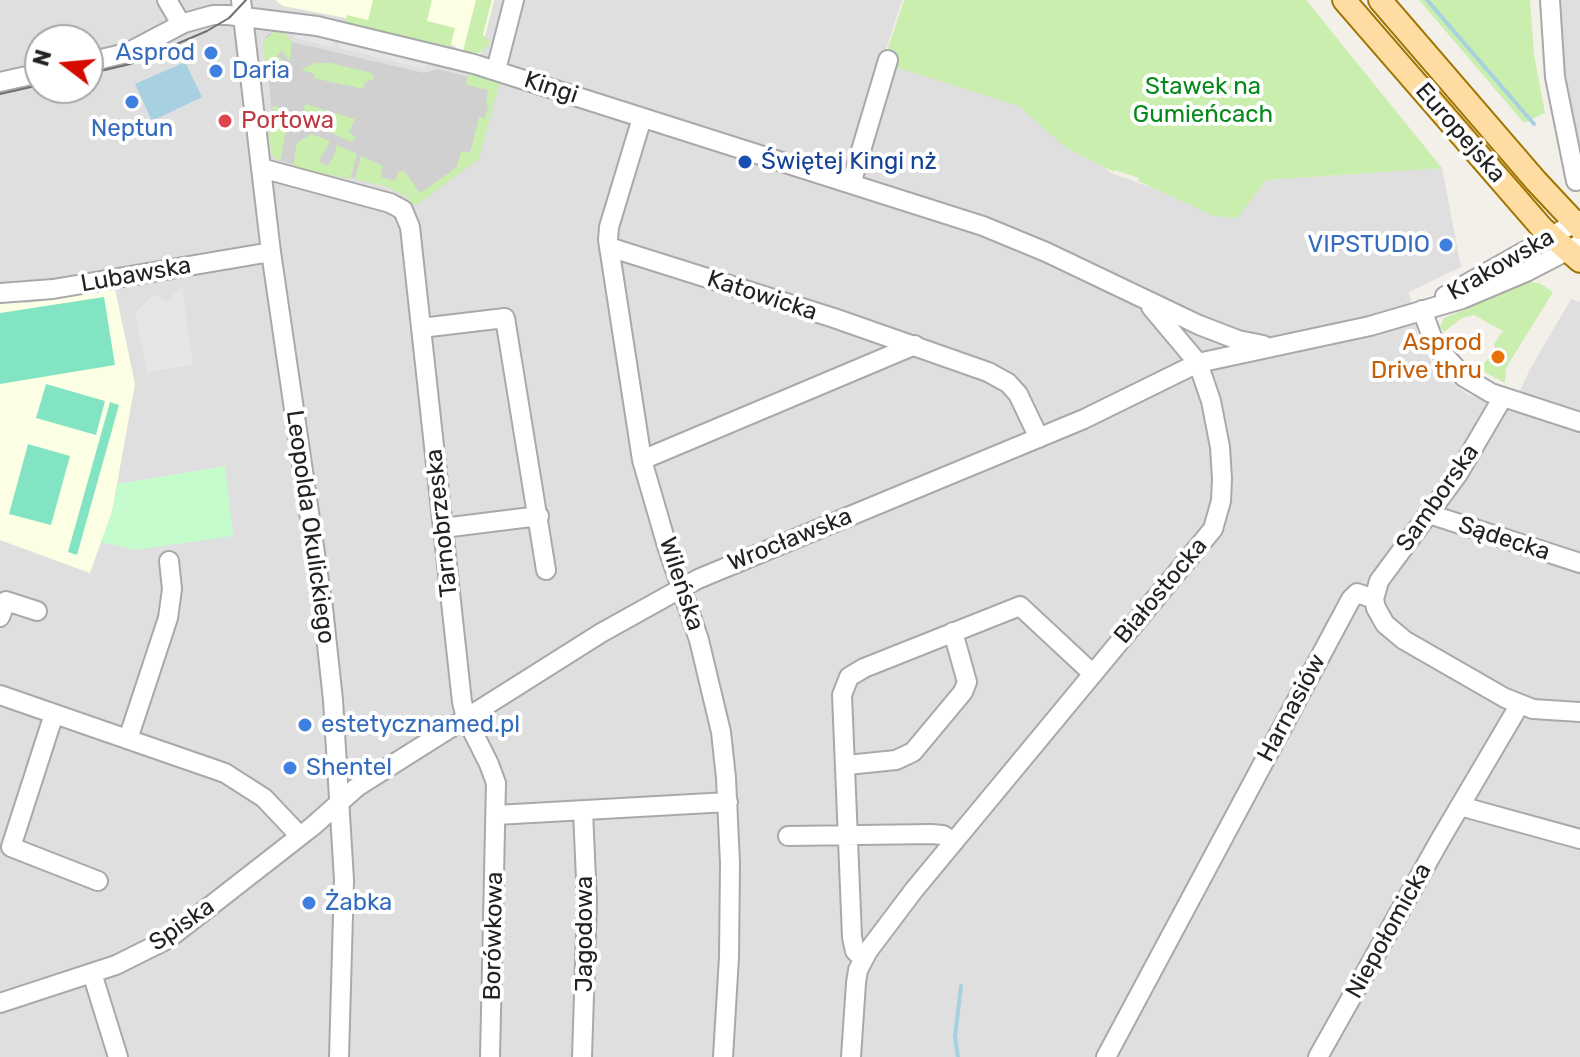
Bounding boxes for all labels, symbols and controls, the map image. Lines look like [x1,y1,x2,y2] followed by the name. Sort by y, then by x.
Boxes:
[24,24,104,104] north arrow
[115,39,195,67] place label: Asprod
[202,44,220,62] marker: Asprod
[27,46,58,69] text: N
[232,57,290,85] place label: Daria
[207,62,225,80] marker: Daria
[520,66,582,110] street label: Kingi
[1133,73,1273,129] park label: Stawek na Gumieńcach
[1409,77,1511,189] street label: Europejska
[123,93,141,111] marker: Neptun
[241,107,334,135] place label: Portowa
[216,112,234,130] marker: Portowa
[91,115,173,143] place label: Neptun
[761,148,937,176] place label: Świętej Kingi nż
[736,153,754,171] marker: Świętej Kingi nż
[1443,223,1559,307] street label: Krakowska
[1308,231,1430,259] place label: VIPSTUDIO
[1437,236,1455,254] marker: VIPSTUDIO
[79,251,193,299] street label: Lubawska
[703,265,821,327] street label: Katowicka
[1371,329,1482,385] place label: Asprod Drive thru
[1489,348,1507,366] marker: Asprod Drive thru
[279,408,341,646] street label: Leopolda Okulickiego
[1391,439,1485,557] street label: Samborska
[420,447,464,599] street label: Tarnobrzeska
[724,502,856,578] street label: Wrocławska
[1455,511,1553,567] street label: Sądecka
[1108,532,1214,650] street label: Białostocka
[652,534,710,634] street label: Wileńska
[1252,649,1332,767] street label: Harnasiów
[321,711,520,739] place label: estetycznamed.pl
[296,716,314,734] marker: estetycznamed.pl
[306,754,392,782] place label: Shentel
[281,759,299,777] marker: Shentel
[1340,858,1438,1004] street label: Niepołomicka
[478,871,510,1001] street label: Borówkowa
[571,876,599,992] street label: Jagodowa
[325,889,392,917] place label: Żabka
[144,892,220,958] street label: Spiska
[300,894,318,912] marker: Żabka

